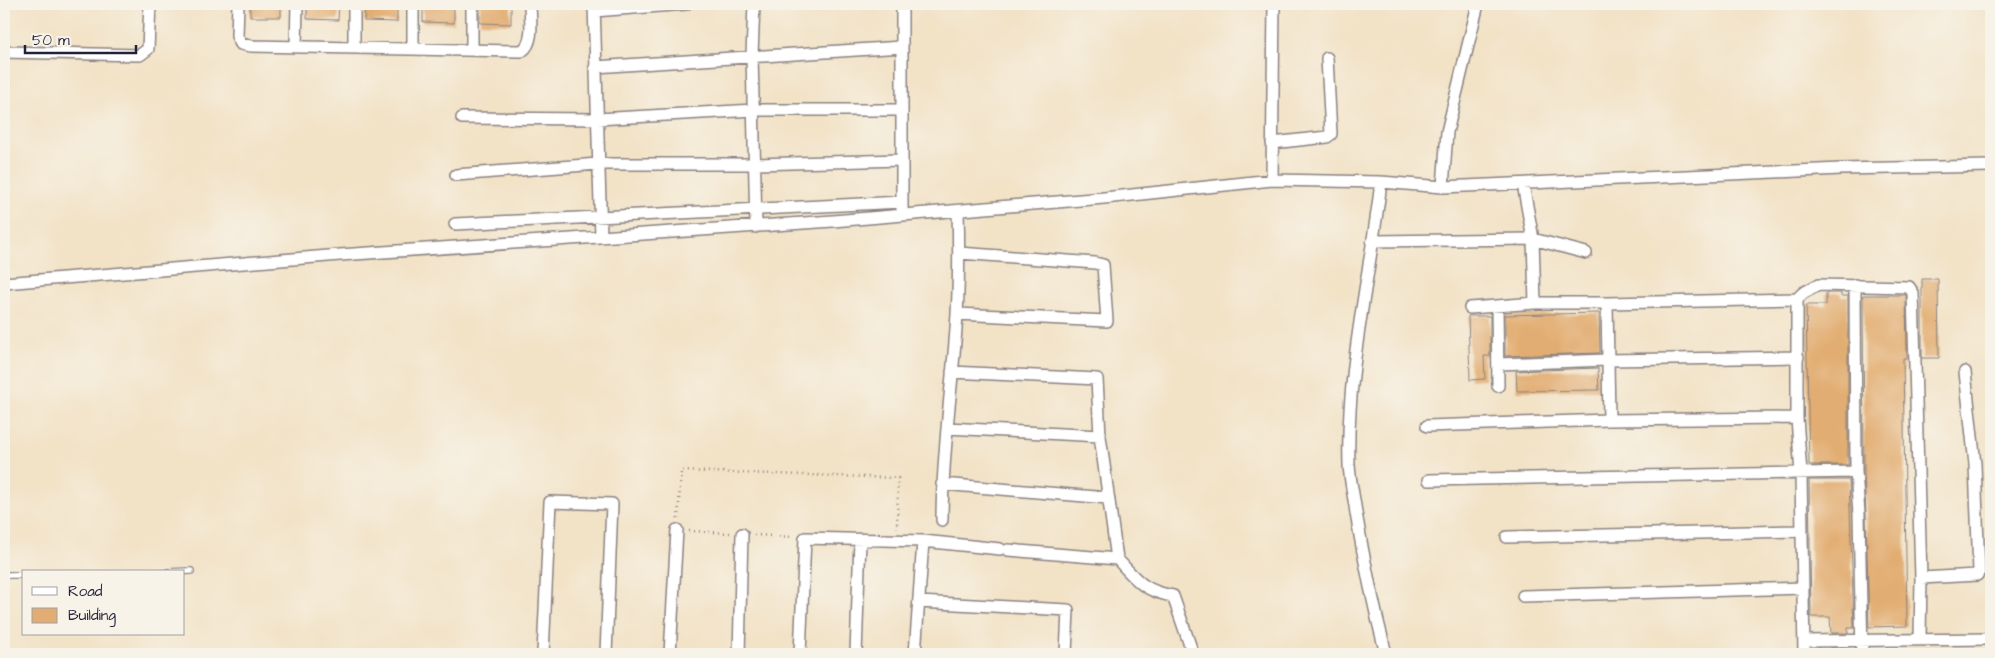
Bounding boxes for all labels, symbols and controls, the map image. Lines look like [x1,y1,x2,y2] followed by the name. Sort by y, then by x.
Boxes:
[25,22,136,54] scale bar
[32,30,70,51] text: 50 m
[22,570,185,636] legend
[68,581,103,602] text: Road
[68,605,116,627] text: Building

